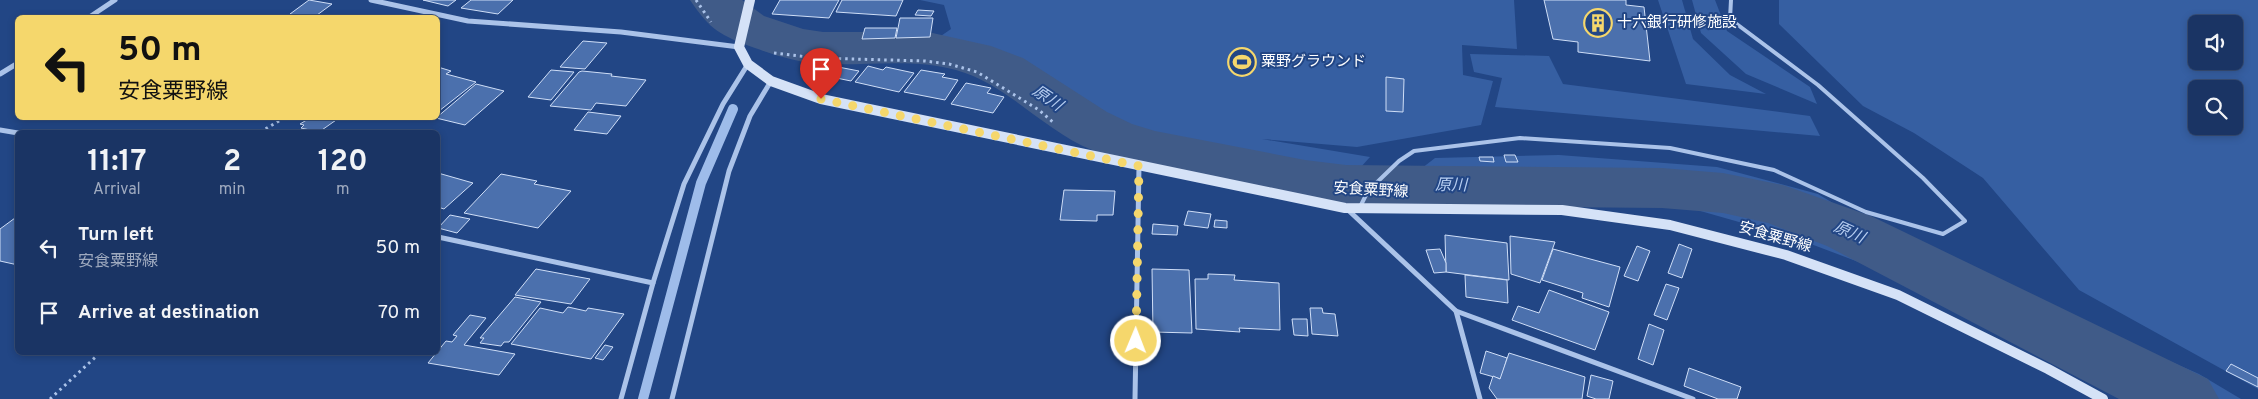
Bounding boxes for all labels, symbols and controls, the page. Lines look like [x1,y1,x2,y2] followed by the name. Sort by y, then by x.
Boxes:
[1583,8,1613,38] building icon: 十六銀行研修施設
[1617,13,1737,33] place label: 十六銀行研修施設
[2188,15,2243,135] map controls
[2188,15,2243,70] button: sound
[118,29,202,73] text: 50 m
[35,35,100,100] icon: left
[1227,47,1257,77] sports icon: 粟野グラウンド
[800,48,842,99] pin
[1261,53,1366,72] place label: 粟野グラウンド
[807,55,835,83] icon: arrive
[118,79,228,106] text: 安食粟野線
[2188,80,2243,135] button: search
[1028,82,1068,117] water label: 原川
[87,144,147,181] text: 11:17
[223,144,241,181] text: 2
[318,144,368,181] text: 120
[1435,176,1469,196] water label: 原川
[93,180,141,200] text: Arrival
[219,180,245,200] text: min
[336,180,349,200] text: m
[1333,180,1409,202] street label: 安食粟野線
[1830,217,1870,249] water label: 原川
[1736,219,1814,257] street label: 安食粟野線
[78,223,154,247] text: Turn left
[35,234,63,262] icon: left
[375,236,420,260] text: 50 m
[78,252,158,272] text: 安食粟野線
[35,299,63,327] icon: arrive
[78,301,259,325] text: Arrive at destination
[378,301,420,325] text: 70 m
[1109,314,1161,366] position arrow

